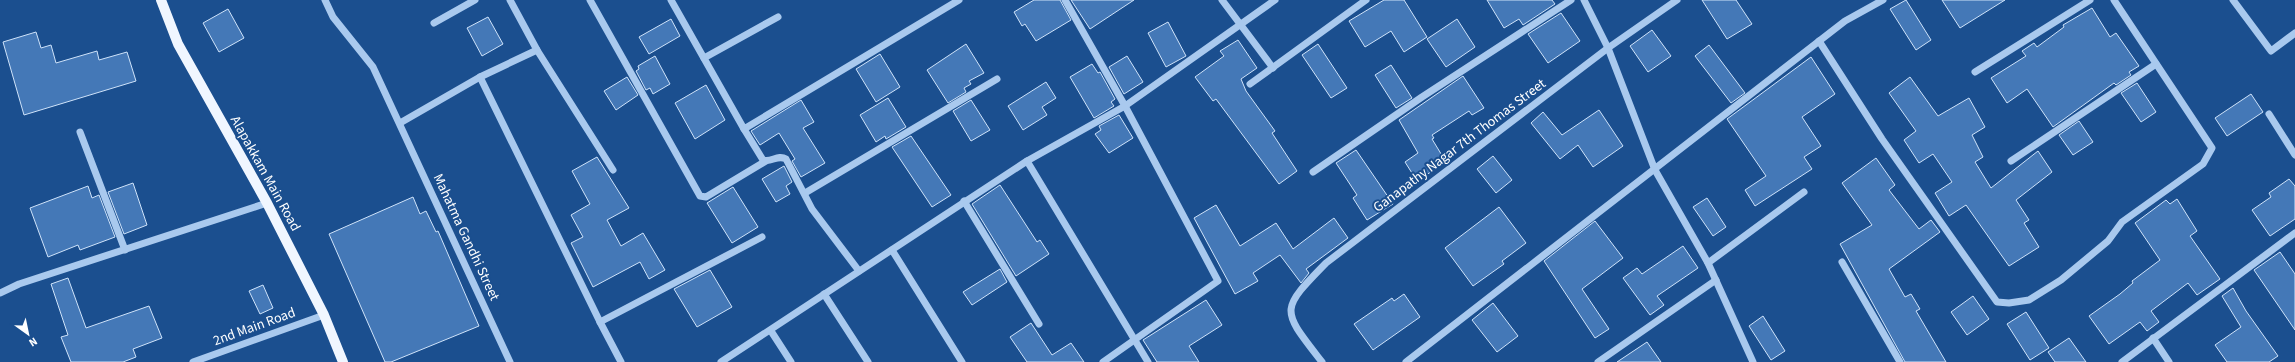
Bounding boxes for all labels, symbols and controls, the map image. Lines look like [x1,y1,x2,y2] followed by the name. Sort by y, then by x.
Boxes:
[1369,74,1550,217] street label: Ganapathy Nagar 7th Thomas Street
[225,112,305,235] street label: Alapakkam Main Road
[428,171,504,304] street label: Mahatma Gandhi Street
[210,303,298,351] street label: 2nd Main Road
[8,314,48,354] north arrow
[26,334,40,350] text: N

